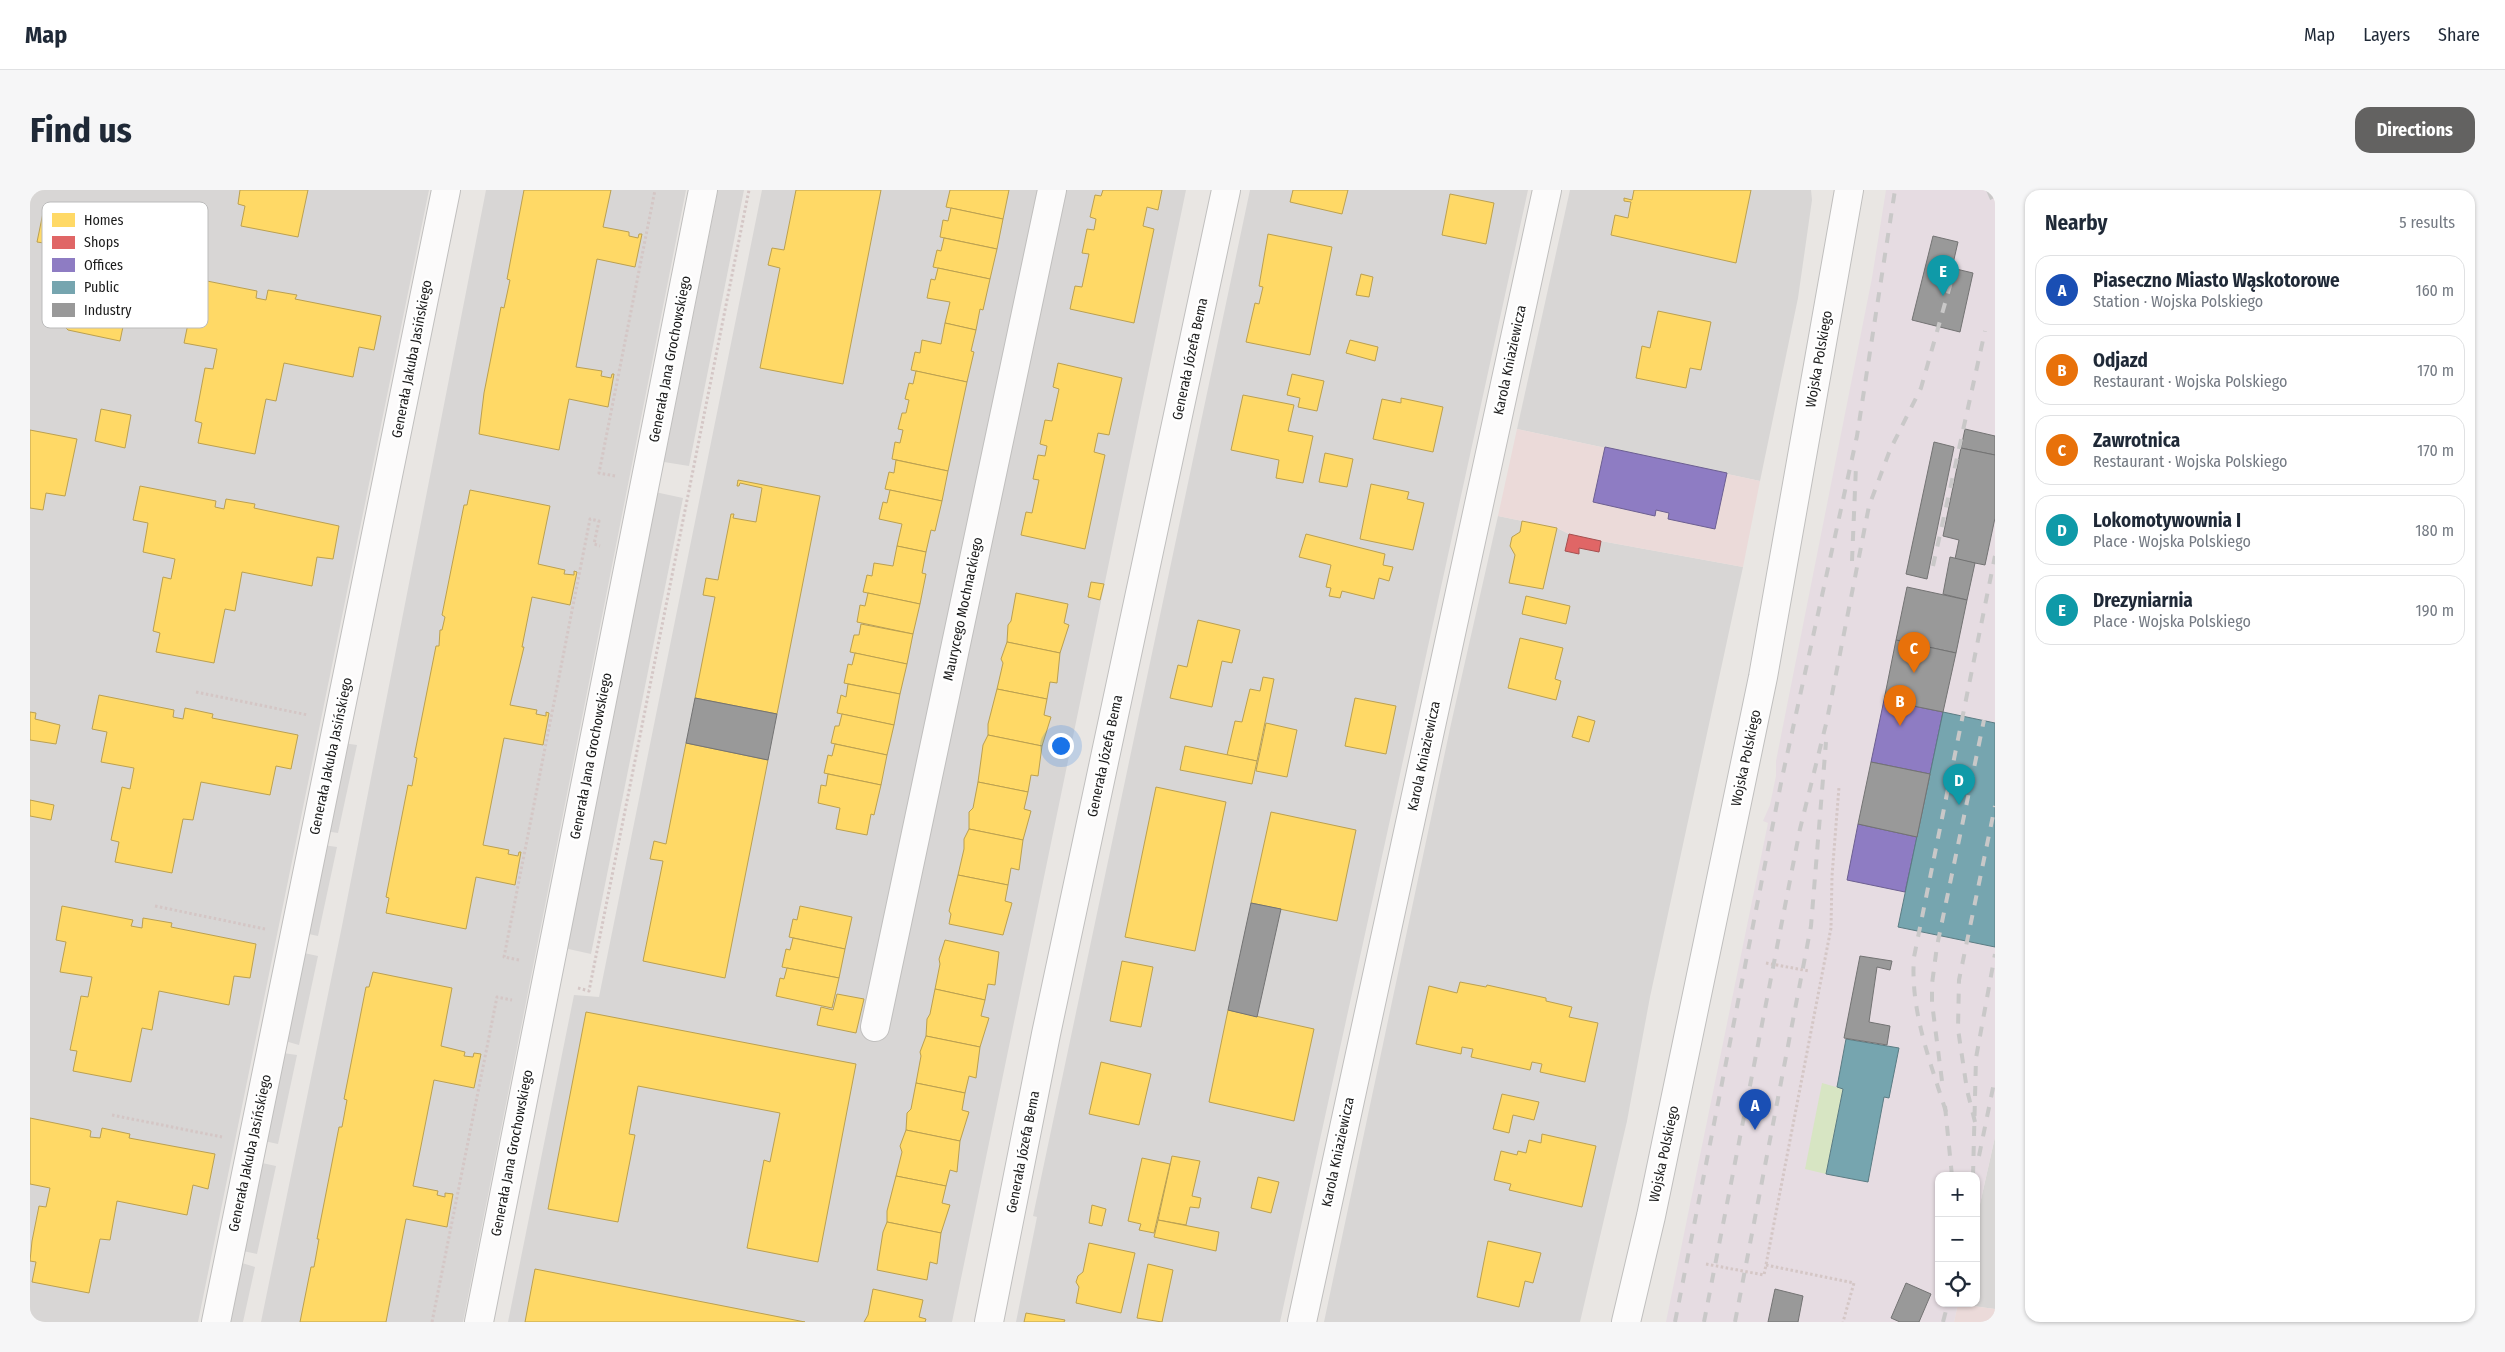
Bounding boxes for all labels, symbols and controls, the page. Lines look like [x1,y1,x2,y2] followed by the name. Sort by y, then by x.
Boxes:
[25,21,67,49] text: Map
[2304,24,2335,46] text: Map
[2363,24,2410,46] text: Layers
[2438,24,2480,46] text: Share
[2355,107,2475,153] button: Directions
[30,109,132,151] text: Find us
[42,202,208,328] legend
[2045,210,2107,236] text: Nearby
[84,212,124,229] text: Homes
[2399,213,2455,232] text: 5 results
[84,234,119,251] text: Shops
[1927,255,1959,296] pin: E
[84,257,123,274] text: Offices
[2093,269,2340,292] text: Piaseczno Miasto Wąskotorowe
[646,274,694,444] street label: Generała Jana Grochowskiego
[84,279,119,296] text: Public
[388,279,436,439] street label: Generała Jakuba Jasińskiego
[2058,281,2066,300] text: A
[2415,281,2454,300] text: 160 m
[2093,292,2263,311] text: Station · Wojska Polskiego
[1169,296,1211,422] street label: Generała Józefa Bema
[84,302,132,319] text: Industry
[1490,303,1530,416] street label: Karola Kniaziewicza
[1802,309,1836,409] street label: Wojska Polskiego
[2093,349,2148,372] text: Odjazd
[2058,361,2066,380] text: B
[2417,361,2454,380] text: 170 m
[2093,372,2287,391] text: Restaurant · Wojska Polskiego
[2093,429,2180,452] text: Zawrotnica
[2058,441,2066,460] text: C
[2417,441,2454,460] text: 170 m
[2093,452,2287,471] text: Restaurant · Wojska Polskiego
[2093,509,2241,532] text: Lokomotywownia I
[2057,521,2067,540] text: D
[2415,521,2454,540] text: 180 m
[2093,532,2251,551] text: Place · Wojska Polskiego
[939,536,987,682] street label: Maurycego Mochnackiego
[2093,589,2193,612] text: Drezyniarnia
[2058,601,2066,620] text: E
[2416,601,2454,620] text: 190 m
[2093,612,2251,631] text: Place · Wojska Polskiego
[1898,632,1930,673] pin: C
[567,671,615,841] street label: Generała Jana Grochowskiego
[306,676,356,836] street label: Generała Jakuba Jasińskiego
[1884,685,1916,726] pin: B
[1084,693,1126,819] street label: Generała Józefa Bema
[1404,699,1444,812] street label: Karola Kniaziewicza
[1727,708,1765,808] street label: Wojska Polskiego
[1048,733,1074,759] your location
[1943,764,1975,805] pin: D
[488,1068,536,1238] street label: Generała Jana Grochowskiego
[225,1073,275,1233] street label: Generała Jakuba Jasińskiego
[1003,1089,1043,1215] street label: Generała Józefa Bema
[1739,1089,1771,1130] pin: A
[1318,1095,1358,1208] street label: Karola Kniaziewicza
[1645,1104,1683,1204] street label: Wojska Polskiego
[1935,1172,1980,1307] map controls
[1935,1172,1980,1217] button: +
[1935,1217,1980,1262] button: −
[1935,1262,1980,1307] button: locate

